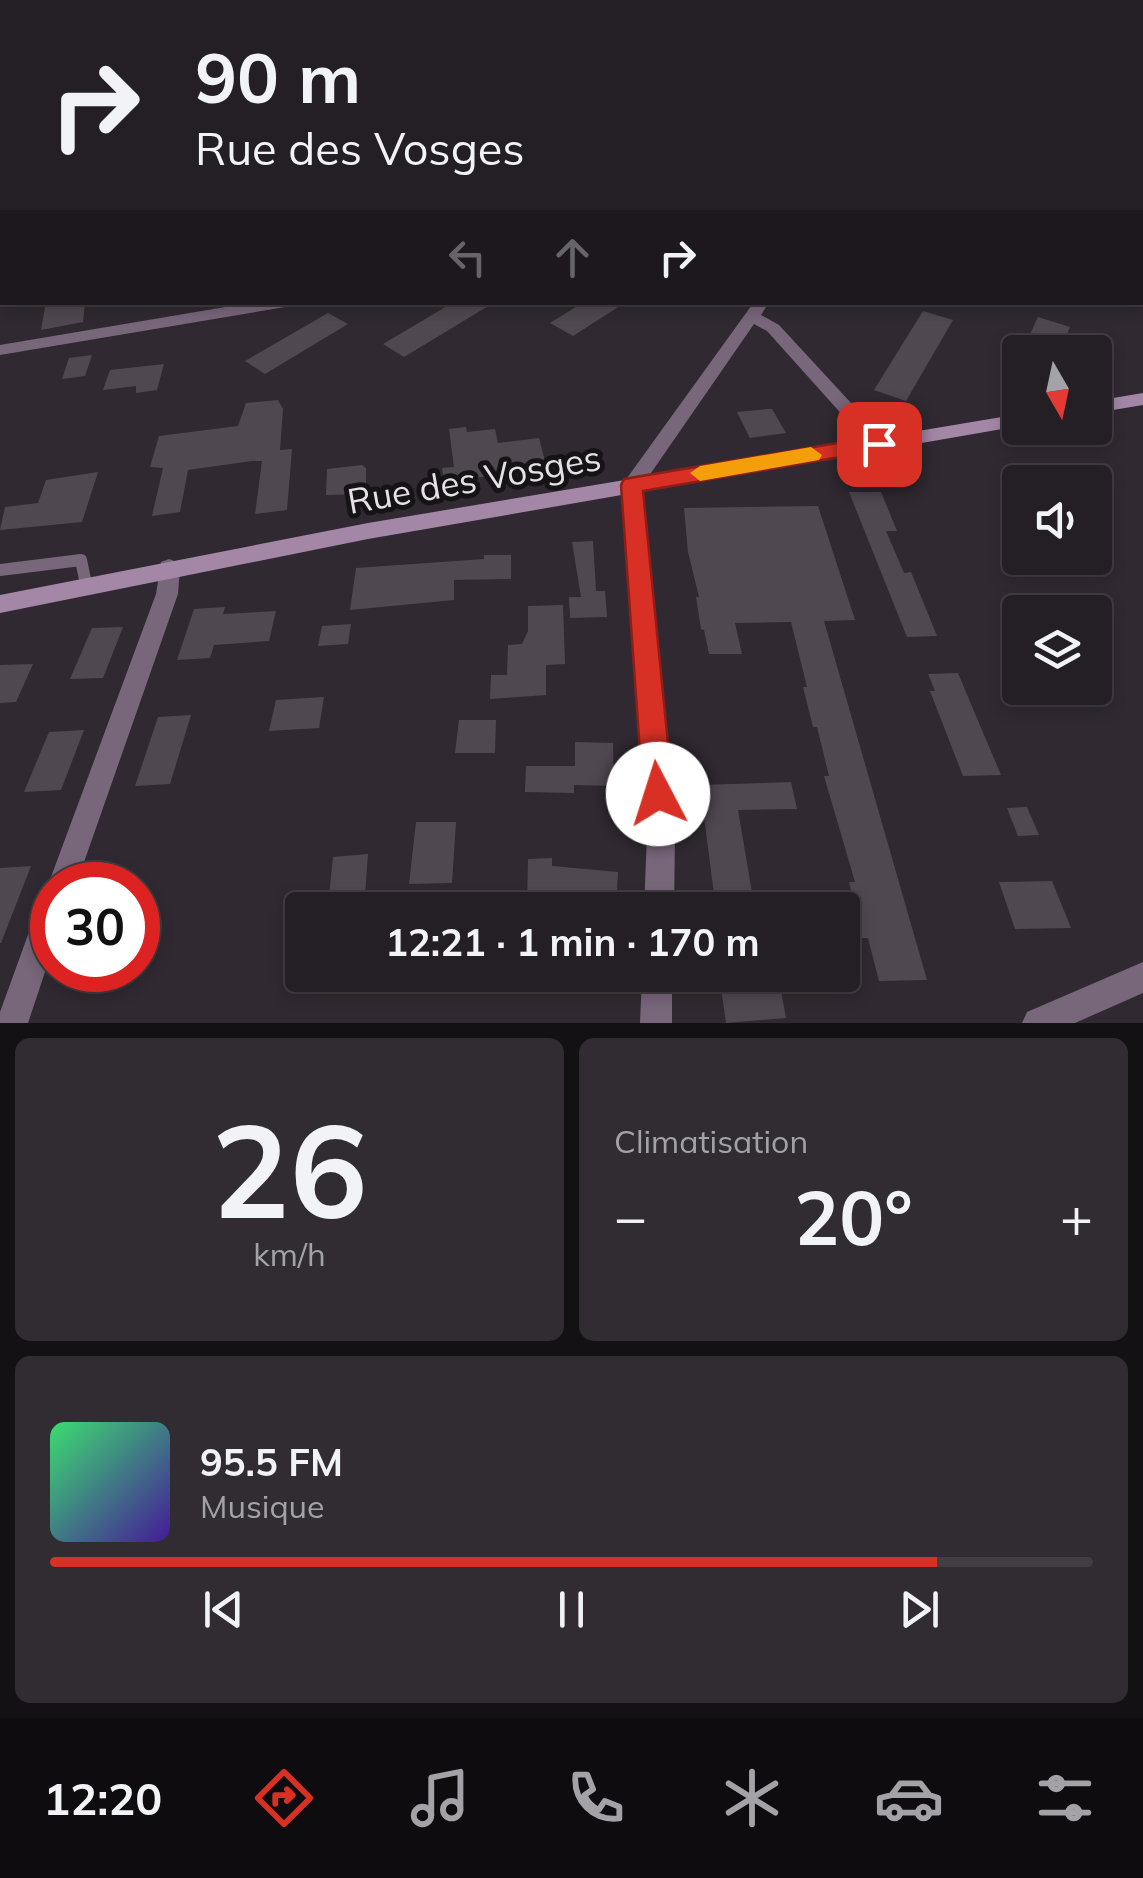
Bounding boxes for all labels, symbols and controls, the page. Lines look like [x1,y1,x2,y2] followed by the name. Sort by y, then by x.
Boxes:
[195,33,361,121] text: 90 m
[30,40,160,170] icon: right
[195,120,525,176] text: Rue des Vosges
[440,230,495,285] icon: left
[545,230,600,285] icon: ahead
[650,230,705,285] icon: right
[1002,335,1112,445] north arrow
[1002,335,1112,705] map controls
[837,402,922,487] pin
[852,417,907,472] icon: arrive
[344,435,604,523] street label: Rue des Vosges
[1002,465,1112,575] button: sound
[1002,595,1112,705] button: layers
[606,742,710,846] position arrow
[30,862,160,992] speed limit sign: 30
[385,918,760,966] text: 12:21 · 1 min · 170 m
[211,1087,368,1251] text: 26
[614,1121,808,1161] text: Climatisation
[794,1170,913,1264] text: 20°
[614,1182,647,1251] text: −
[1060,1182,1093,1251] text: +
[253,1234,326,1274] text: km/h
[200,1438,343,1486] text: 95.5 FM
[200,1486,324,1526] text: Musique
[196,1582,251,1637] icon: previous
[544,1582,599,1637] icon: pause
[892,1582,947,1637] icon: next
[249,1763,319,1833] icon: directions
[405,1763,475,1833] icon: music
[561,1763,631,1833] icon: phone
[717,1763,787,1833] icon: climate
[874,1763,944,1833] icon: car
[1030,1763,1100,1833] icon: filters
[43,1770,162,1826] text: 12:20

